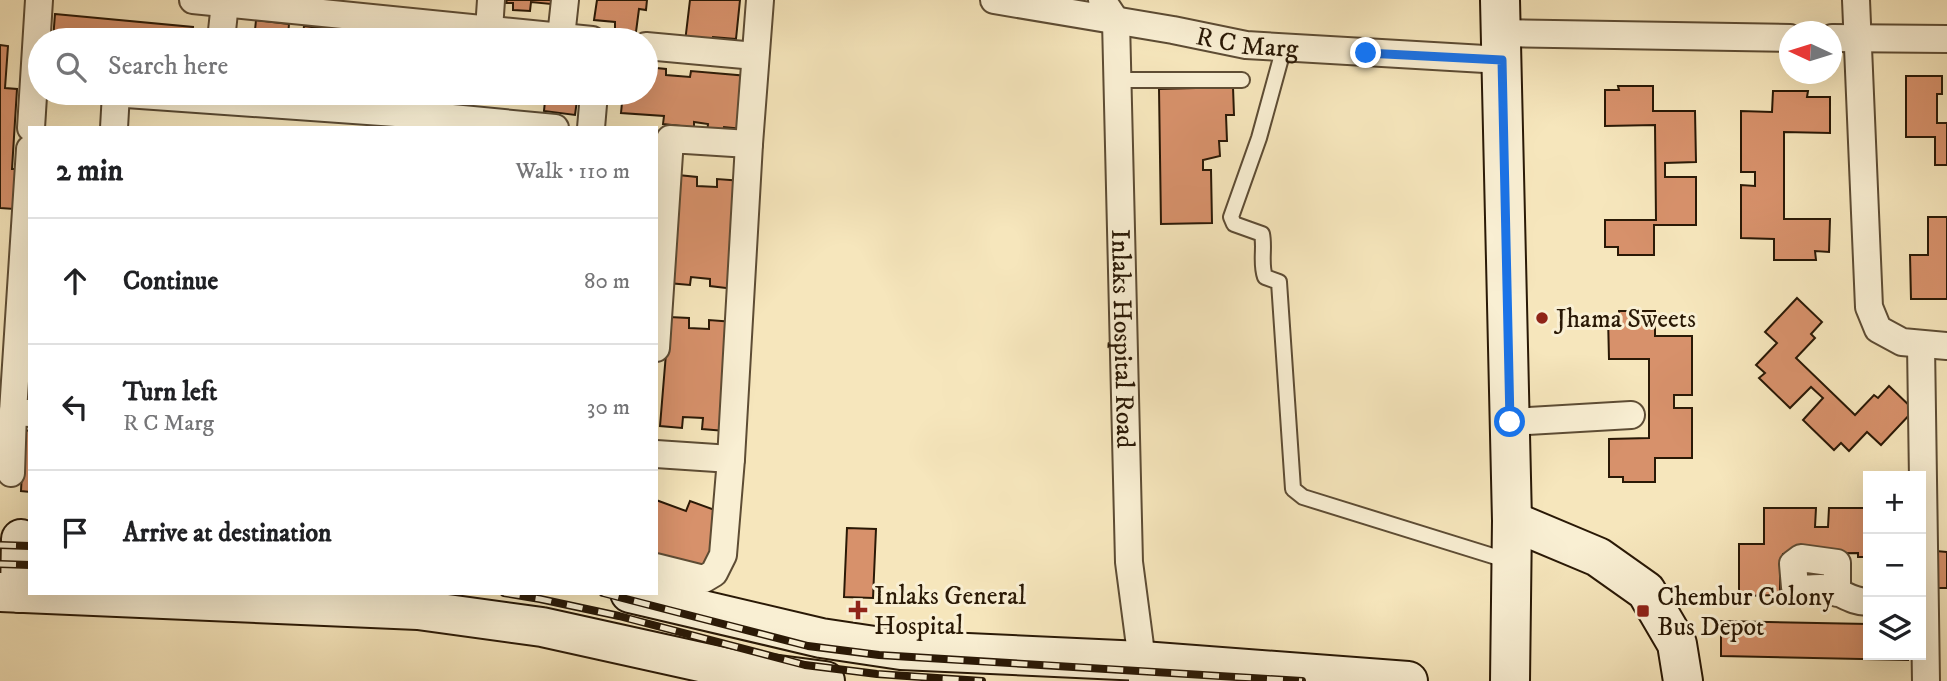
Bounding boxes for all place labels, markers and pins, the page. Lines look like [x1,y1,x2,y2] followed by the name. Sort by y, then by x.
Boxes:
[1554,303,1696,336] place label: Jhama Sweets
[1534,310,1550,326] marker: Jhama Sweets
[874,580,1026,643] place label: Inlaks General Hospital
[1657,581,1835,644] place label: Chembur Colony Bus Depot
[848,600,868,620] marker: Inlaks General Hospital
[1635,603,1651,619] marker: Chembur Colony Bus Depot

